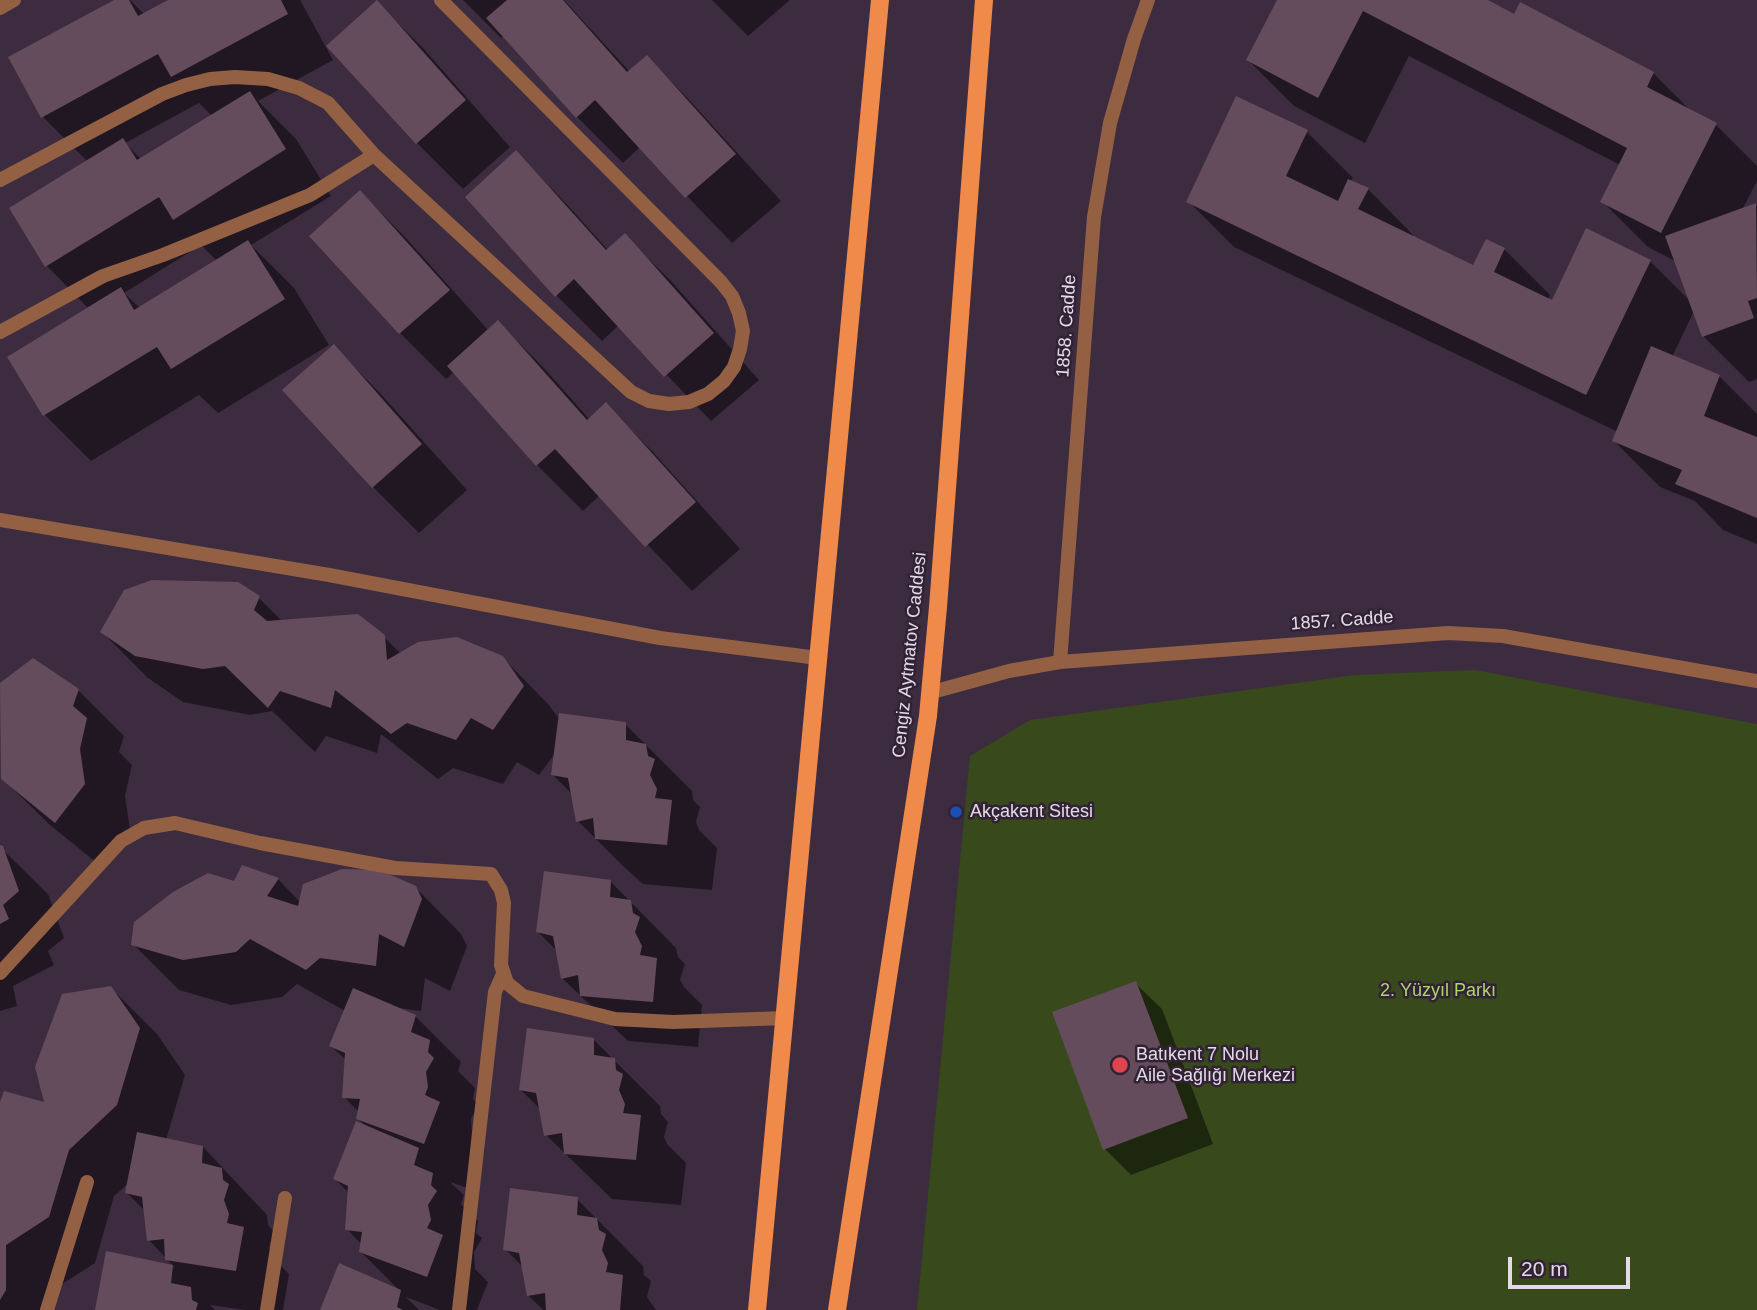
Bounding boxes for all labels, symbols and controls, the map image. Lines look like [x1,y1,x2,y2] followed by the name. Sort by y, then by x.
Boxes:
[1053,274,1081,378] street label: 1858. Cadde
[888,551,932,759] street label: Cengiz Aytmatov Caddesi
[1290,607,1394,635] street label: 1857. Cadde
[970,801,1093,823] place label: Akçakent Sitesi
[948,804,964,820] marker: Akçakent Sitesi
[1380,980,1496,1002] park label: 2. Yüzyıl Parkı
[1136,1044,1295,1086] place label: Batıkent 7 Nolu Aile Sağlığı Merkezi
[1110,1055,1130,1075] marker: Batıkent 7 Nolu Aile Sağlığı Merkezi
[1512,1244,1634,1288] scale bar
[1521,1257,1568,1280] text: 20 m

